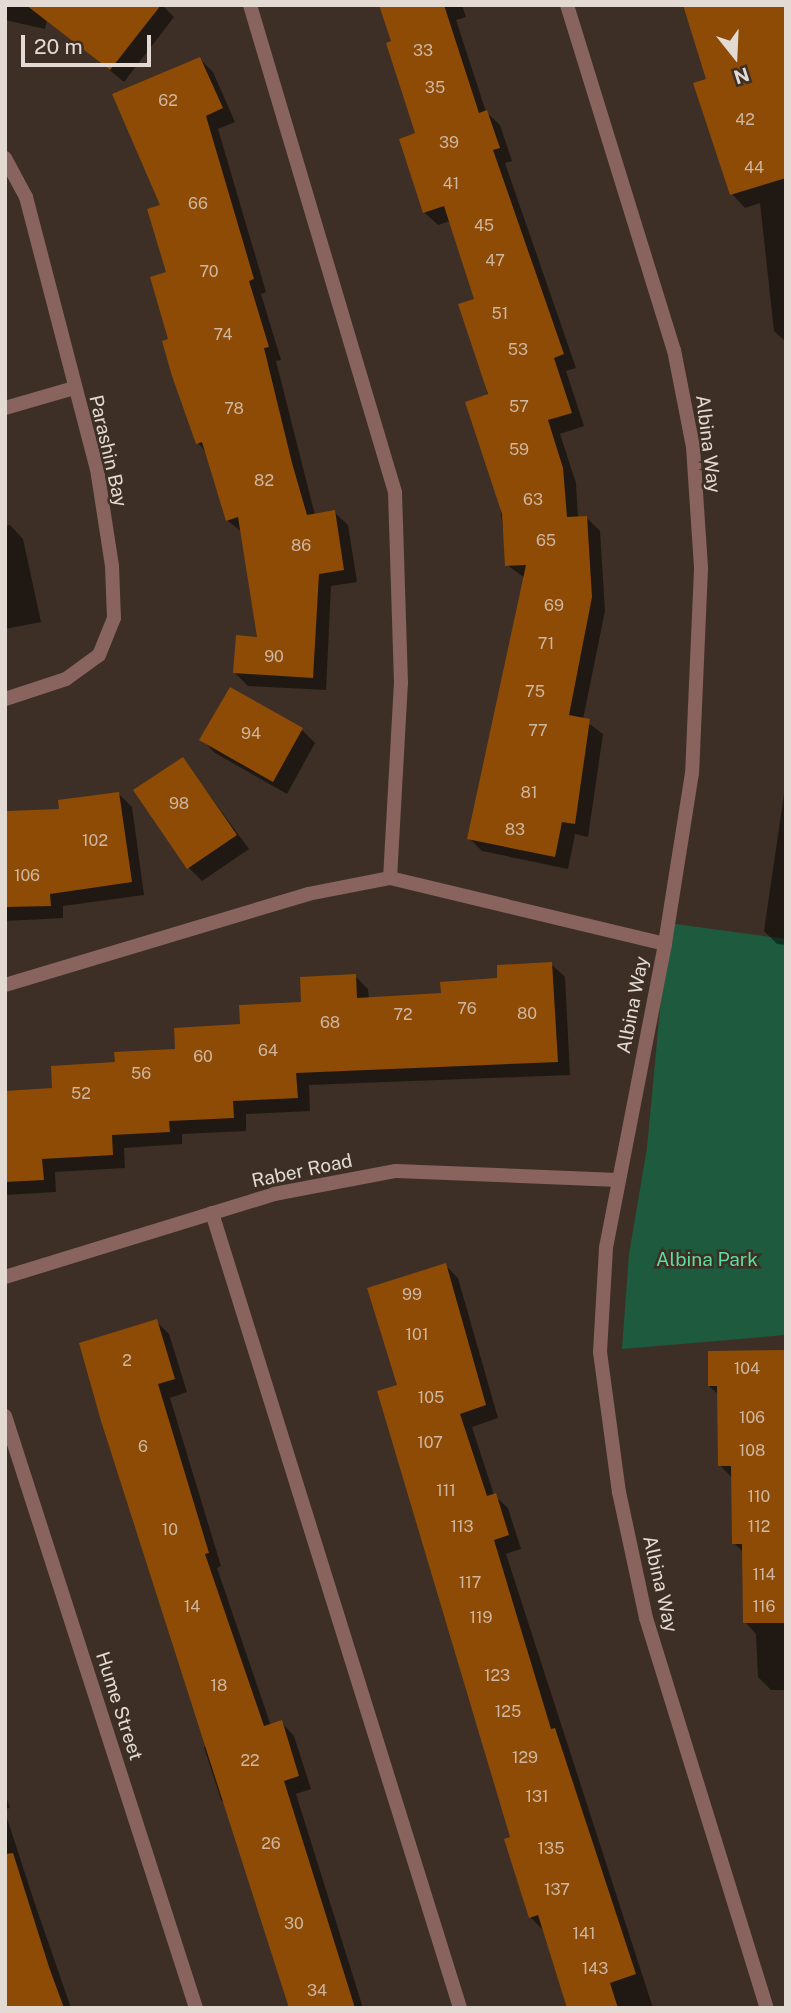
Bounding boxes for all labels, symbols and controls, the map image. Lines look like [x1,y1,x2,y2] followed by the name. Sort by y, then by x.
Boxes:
[24,21,154,65] scale bar
[700,21,770,91] north arrow
[34,34,83,59] text: 20 m
[413,41,433,61] house number: 33
[731,63,752,89] text: N
[425,78,445,98] house number: 35
[158,91,178,111] house number: 62
[735,110,755,130] house number: 42
[439,133,459,153] house number: 39
[744,158,764,178] house number: 44
[443,174,459,194] house number: 41
[188,194,208,214] house number: 66
[474,216,494,236] house number: 45
[485,251,505,271] house number: 47
[199,262,219,282] house number: 70
[492,304,508,324] house number: 51
[213,325,233,345] house number: 74
[508,340,528,360] house number: 53
[84,393,132,509] street label: Parashin Bay
[691,393,725,495] street label: Albina Way
[509,397,529,417] house number: 57
[224,399,244,419] house number: 78
[509,440,529,460] house number: 59
[254,471,274,491] house number: 82
[523,490,543,510] house number: 63
[536,531,556,551] house number: 65
[291,536,311,556] house number: 86
[544,596,564,616] house number: 69
[538,634,554,654] house number: 71
[264,647,284,667] house number: 90
[525,682,545,702] house number: 75
[528,721,548,741] house number: 77
[241,724,261,744] house number: 94
[521,783,537,803] house number: 81
[169,794,189,814] house number: 98
[505,820,525,840] house number: 83
[82,831,108,851] house number: 102
[14,866,40,886] house number: 106
[612,954,654,1056] street label: Albina Way
[457,999,477,1019] house number: 76
[517,1004,537,1024] house number: 80
[393,1005,413,1025] house number: 72
[320,1013,340,1033] house number: 68
[258,1041,278,1061] house number: 64
[193,1047,213,1067] house number: 60
[131,1064,151,1084] house number: 56
[71,1084,91,1104] house number: 52
[250,1149,354,1193] street label: Raber Road
[656,1249,758,1271] park label: Albina Park
[402,1285,422,1305] house number: 99
[406,1325,428,1345] house number: 101
[122,1351,132,1371] house number: 2
[734,1359,760,1379] house number: 104
[418,1388,444,1408] house number: 105
[739,1408,765,1428] house number: 106
[417,1433,443,1453] house number: 107
[138,1437,148,1457] house number: 6
[739,1441,765,1461] house number: 108
[436,1481,456,1501] house number: 111
[748,1487,770,1507] house number: 110
[450,1517,474,1537] house number: 113
[748,1517,770,1537] house number: 112
[162,1520,178,1540] house number: 10
[638,1533,682,1635] street label: Albina Way
[752,1565,776,1585] house number: 114
[459,1573,481,1593] house number: 117
[184,1597,200,1617] house number: 14
[753,1597,775,1617] house number: 116
[469,1608,493,1628] house number: 119
[91,1649,147,1763] street label: Hume Street
[484,1666,510,1686] house number: 123
[211,1676,227,1696] house number: 18
[495,1702,521,1722] house number: 125
[512,1748,538,1768] house number: 129
[240,1751,260,1771] house number: 22
[525,1787,549,1807] house number: 131
[261,1834,281,1854] house number: 26
[538,1839,564,1859] house number: 135
[544,1880,570,1900] house number: 137
[284,1914,304,1934] house number: 30
[572,1924,596,1944] house number: 141
[582,1959,608,1979] house number: 143
[307,1981,327,2001] house number: 34

